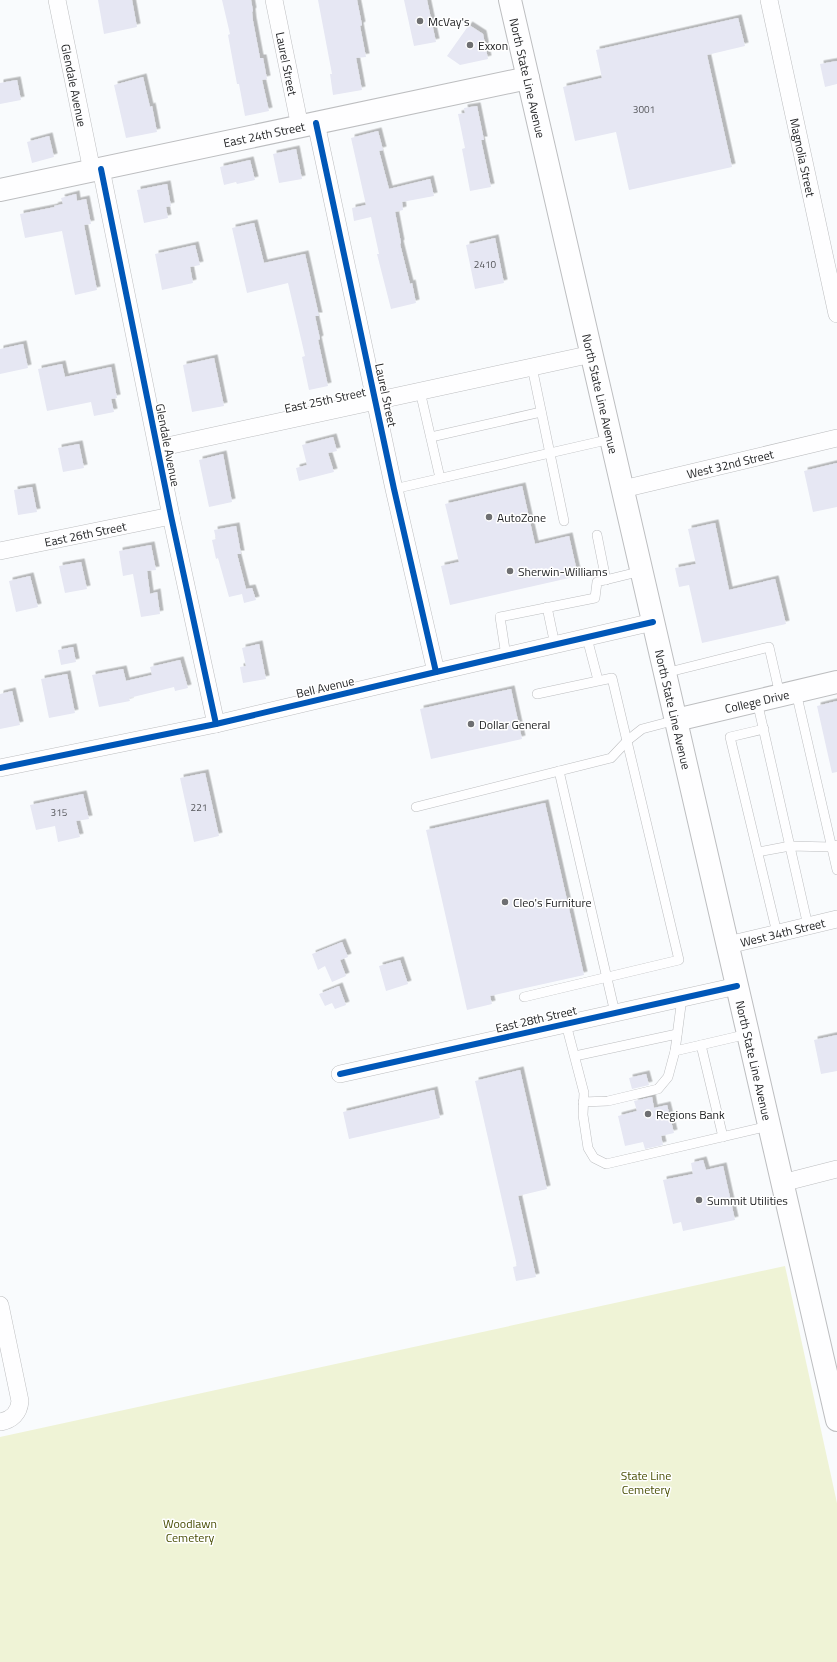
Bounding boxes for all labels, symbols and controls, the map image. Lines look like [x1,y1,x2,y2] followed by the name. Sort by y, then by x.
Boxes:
[428,12,470,31] place label: McVay's
[415,16,425,26] marker: McVay's
[505,16,551,140] street label: North State Line Avenue
[271,30,303,98] street label: Laurel Street
[478,36,508,55] place label: Exxon
[465,40,475,50] marker: Exxon
[57,42,92,128] street label: Glendale Avenue
[633,102,655,117] house number: 3001
[222,116,307,152] street label: East 24th Street
[785,116,821,199] street label: Magnolia Street
[474,257,497,272] house number: 2410
[578,332,624,456] street label: North State Line Avenue
[370,361,402,429] street label: Laurel Street
[283,382,368,418] street label: East 25th Street
[151,402,185,488] street label: Glendale Avenue
[685,444,776,483] street label: West 32nd Street
[497,508,546,527] place label: AutoZone
[484,512,494,522] marker: AutoZone
[43,516,128,551] street label: East 26th Street
[518,562,608,581] place label: Sherwin-Williams
[505,566,515,576] marker: Sherwin-Williams
[650,648,696,771] street label: North State Line Avenue
[294,671,356,703] street label: Bell Avenue
[723,684,791,718] street label: College Drive
[479,715,550,734] place label: Dollar General
[466,719,476,729] marker: Dollar General
[191,800,207,815] house number: 221
[51,805,68,820] house number: 315
[513,893,592,912] place label: Cleo's Furniture
[500,897,510,907] marker: Cleo's Furniture
[738,913,828,951] street label: West 34th Street
[731,998,777,1122] street label: North State Line Avenue
[494,1000,579,1038] street label: East 28th Street
[656,1105,725,1124] place label: Regions Bank
[643,1109,653,1119] marker: Regions Bank
[707,1191,788,1210] place label: Summit Utilities
[694,1195,704,1205] marker: Summit Utilities
[621,1466,671,1499] park label: State Line Cemetery
[163,1514,217,1547] park label: Woodlawn Cemetery

